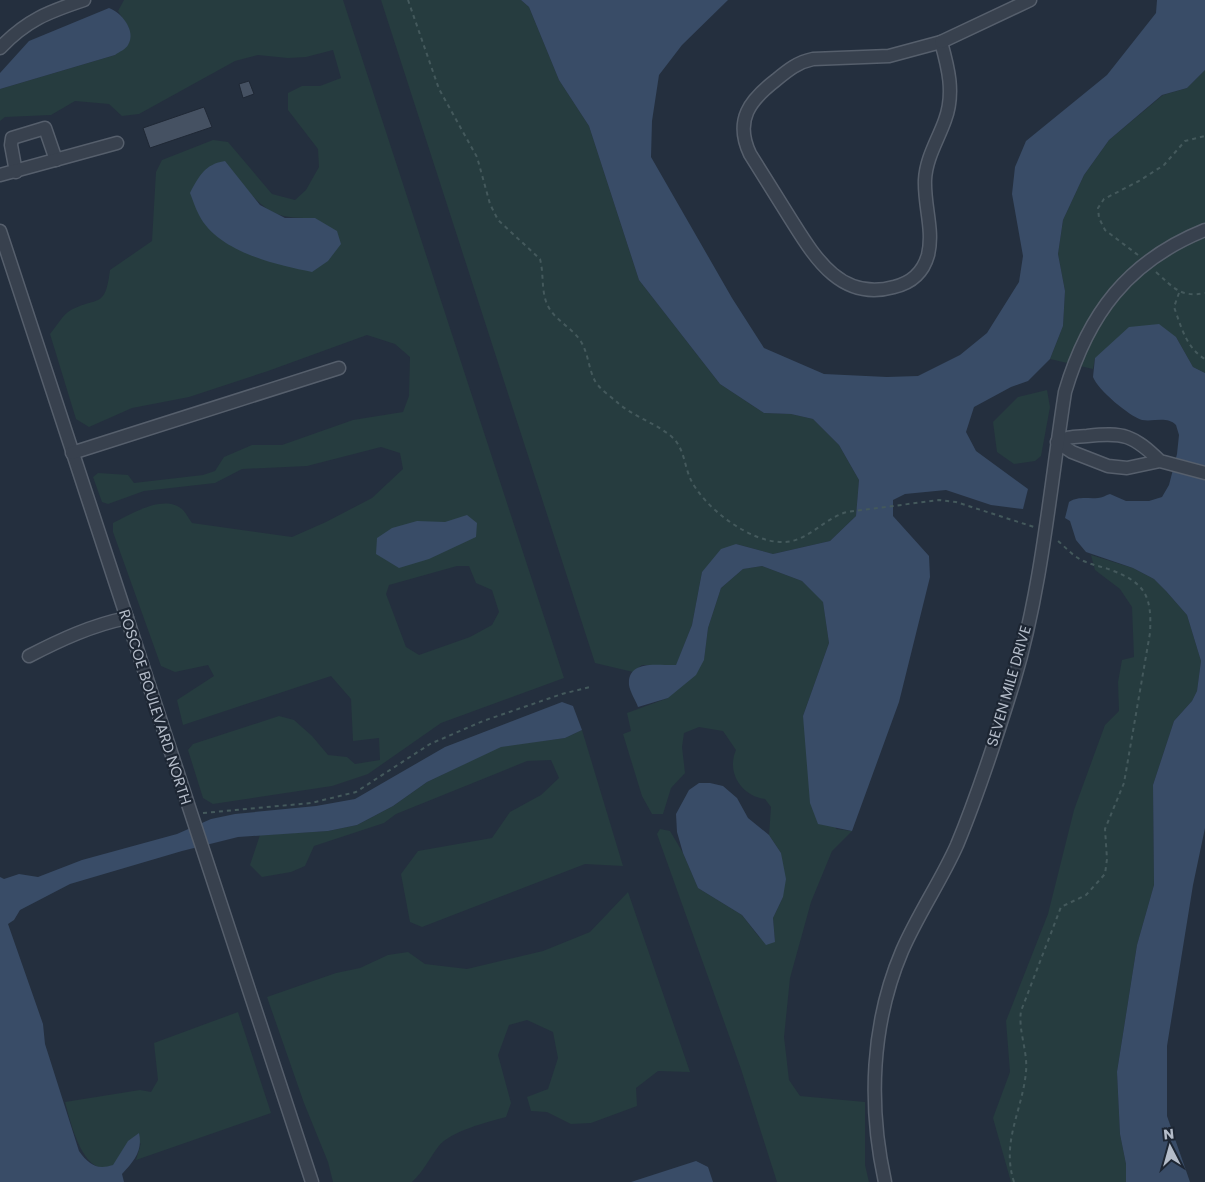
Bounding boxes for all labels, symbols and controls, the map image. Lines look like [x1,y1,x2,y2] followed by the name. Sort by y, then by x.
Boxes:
[114,607,197,807] street label: ROSCOE BOULEVARD NORTH
[981,623,1036,749] street label: SEVEN MILE DRIVE
[1145,1122,1195,1172] north arrow
[1162,1124,1175,1145] text: N

